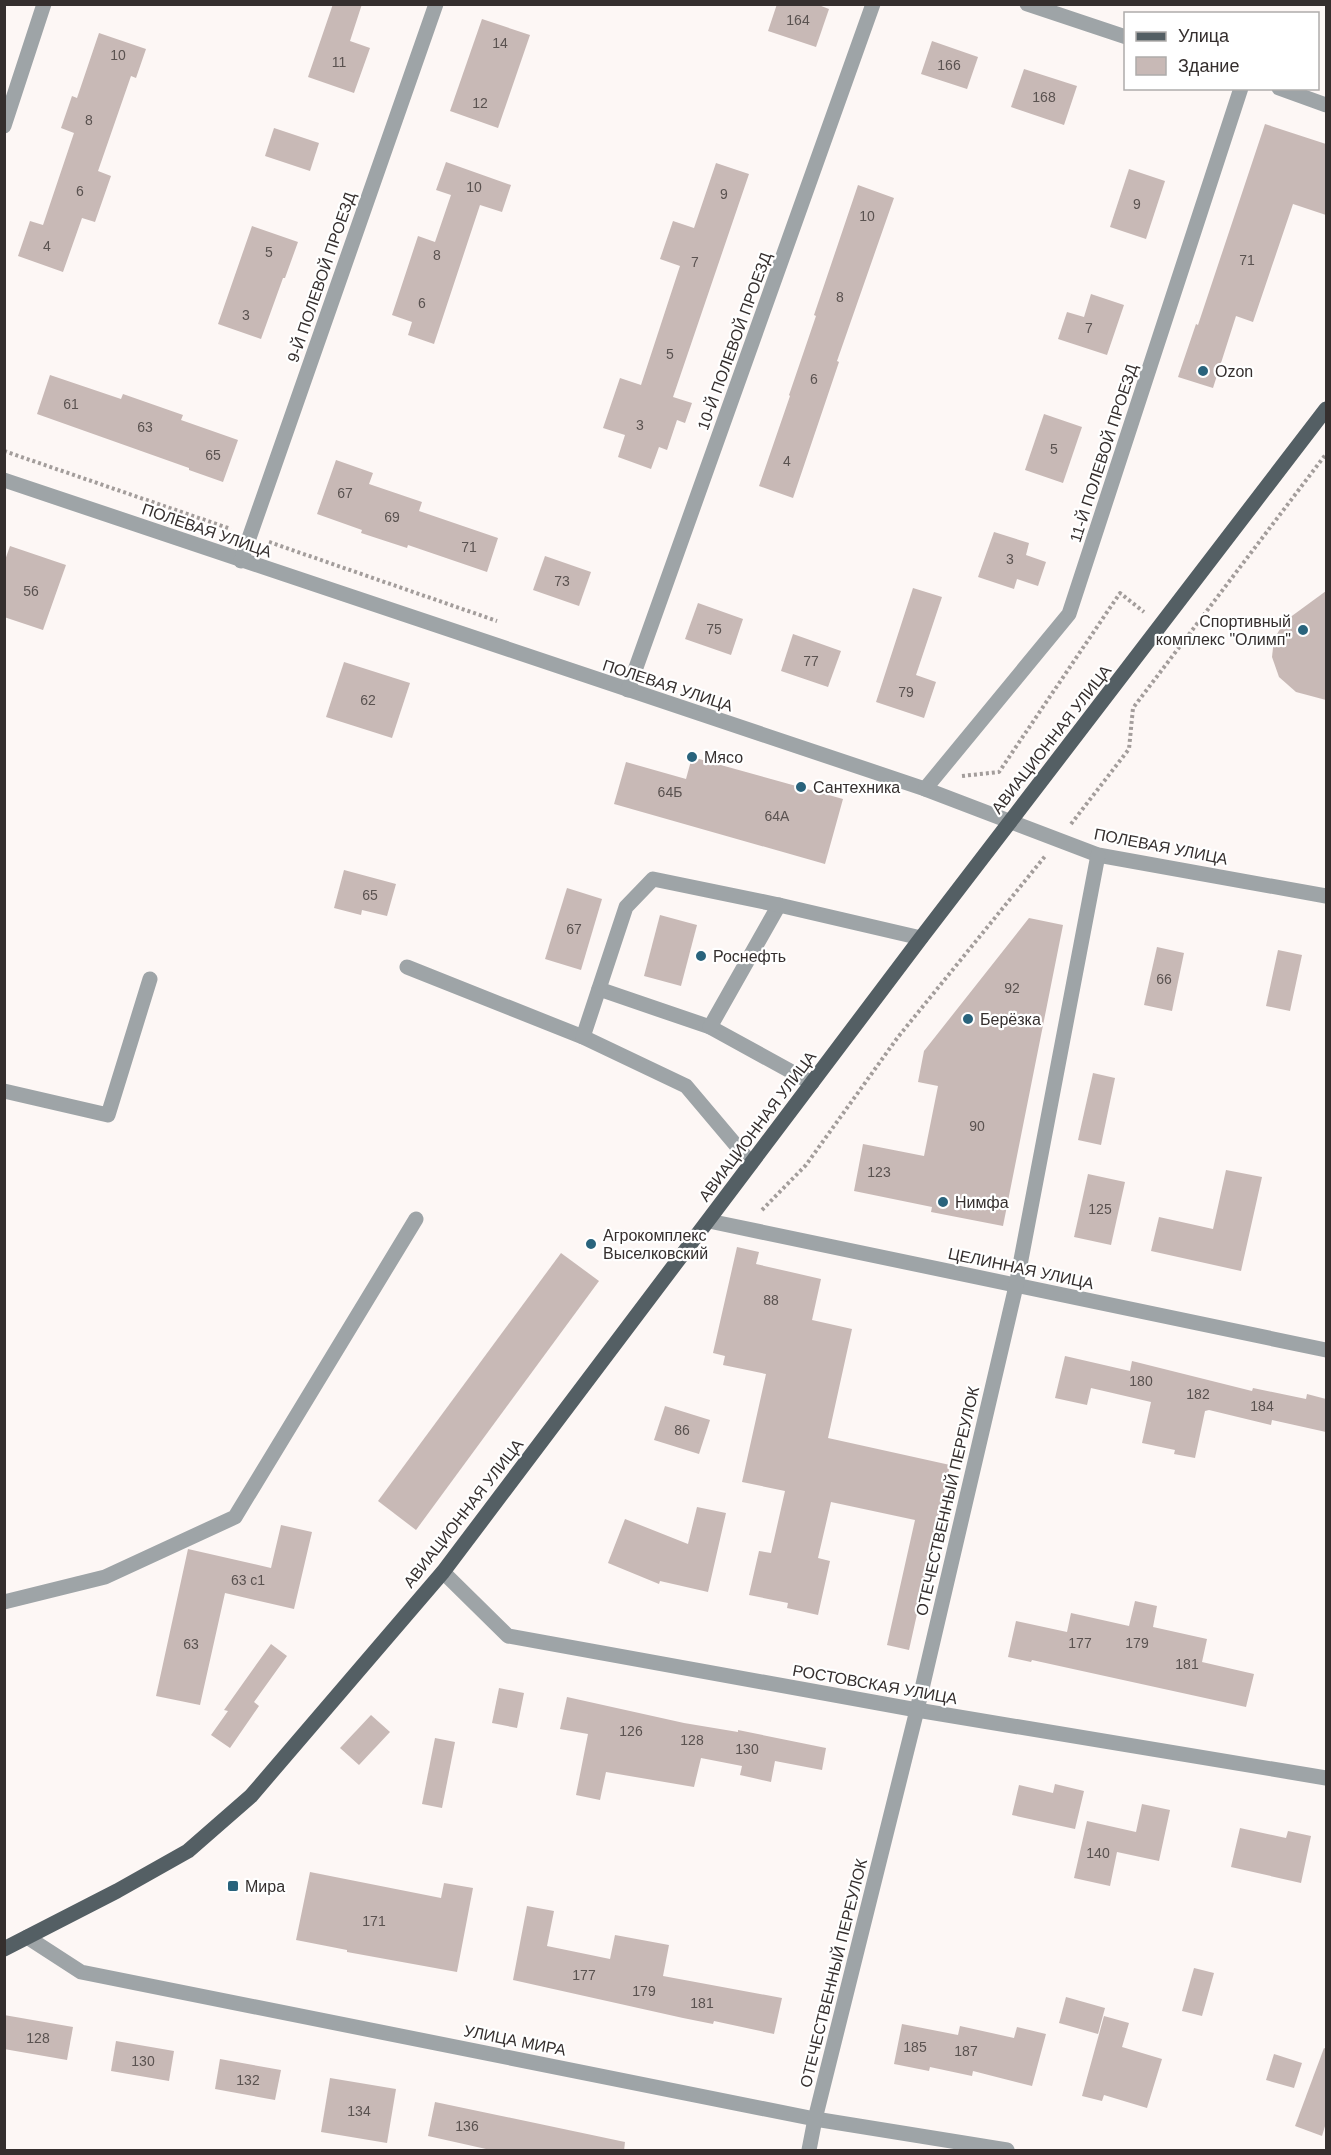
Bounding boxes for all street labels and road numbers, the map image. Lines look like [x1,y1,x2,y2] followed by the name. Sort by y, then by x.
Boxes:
[283,189,359,364] street label: 9-Й ПОЛЕВОЙ ПРОЕЗД
[693,250,775,432] street label: 10-Й ПОЛЕВОЙ ПРОЕЗД
[1066,361,1140,544] street label: 11-Й ПОЛЕВОЙ ПРОЕЗД
[140,500,274,561] street label: ПОЛЕВАЯ УЛИЦА
[601,656,735,715] street label: ПОЛЕВАЯ УЛИЦА
[988,662,1115,817] street label: АВИАЦИОННАЯ УЛИЦА
[1093,825,1230,868] street label: ПОЛЕВАЯ УЛИЦА
[695,1048,820,1205] street label: АВИАЦИОННАЯ УЛИЦА
[947,1245,1096,1292] street label: ЦЕЛИННАЯ УЛИЦА
[912,1384,982,1618] street label: ОТЕЧЕСТВЕННЫЙ ПЕРЕУЛОК
[400,1436,527,1591] street label: АВИАЦИОННАЯ УЛИЦА
[791,1662,959,1707] street label: РОСТОВСКАЯ УЛИЦА
[796,1856,870,2089] street label: ОТЕЧЕСТВЕННЫЙ ПЕРЕУЛОК
[462,2022,568,2059] street label: УЛИЦА МИРА

